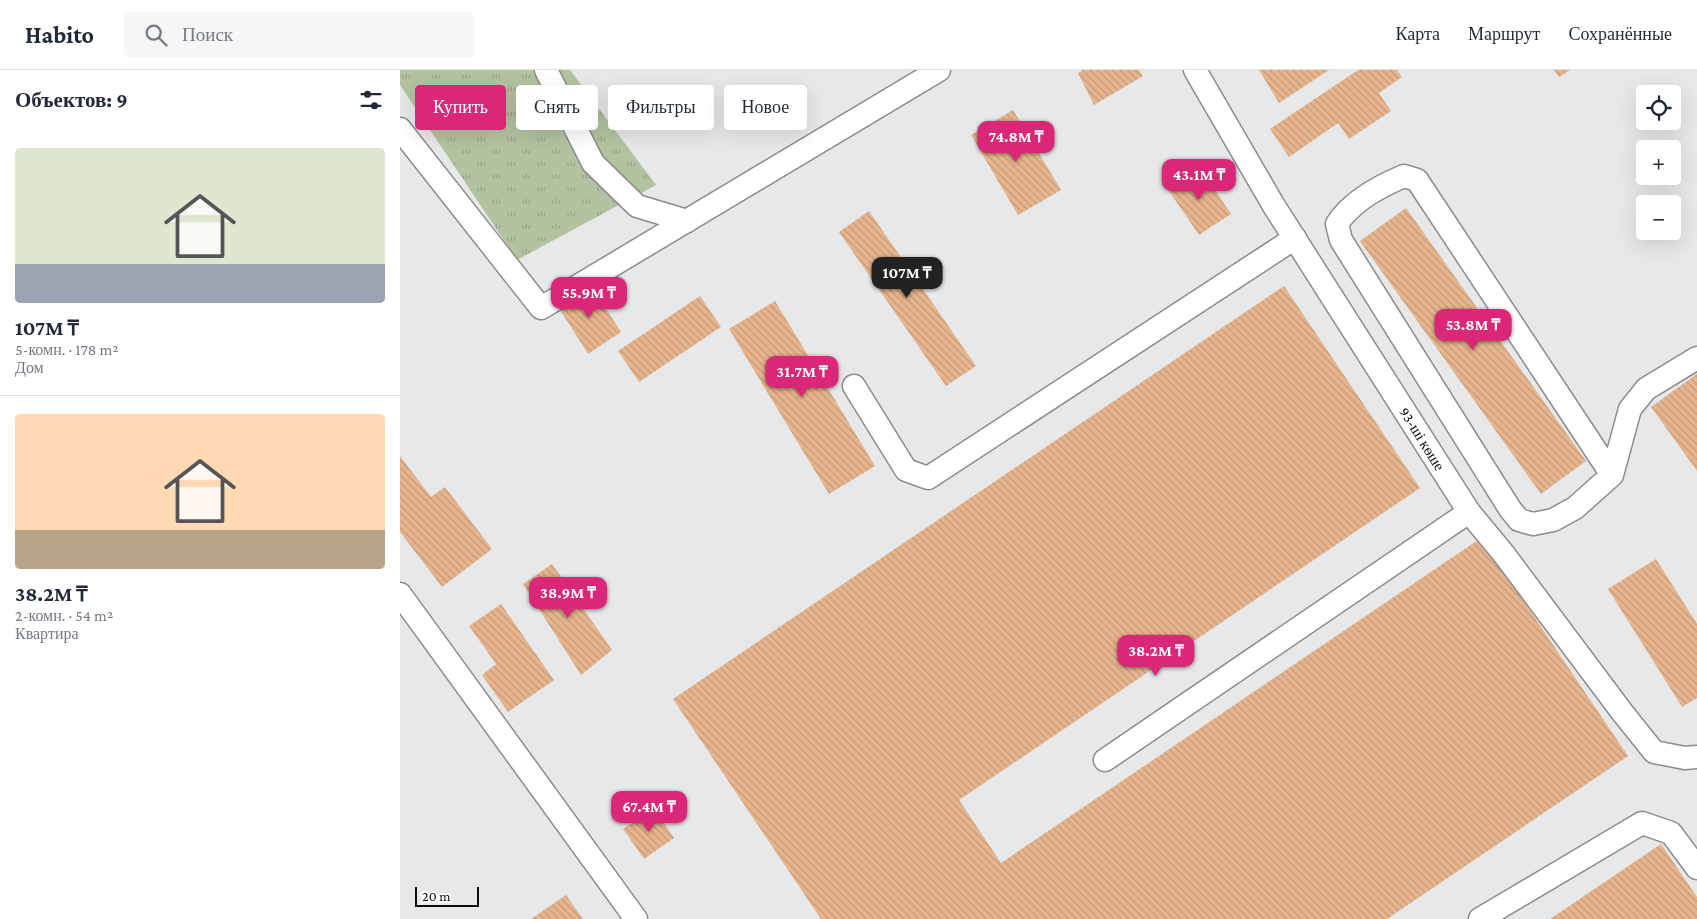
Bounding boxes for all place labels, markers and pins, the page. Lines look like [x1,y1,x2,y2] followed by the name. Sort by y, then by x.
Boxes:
[970,121,1062,163] pin: 74.8M ₸
[1153,158,1245,201] pin: 43.1M ₸
[866,256,948,299] pin: 107M ₸
[543,276,635,319] pin: 55.9M ₸
[1427,308,1519,351] pin: 53.8M ₸
[756,356,848,398] pin: 31.7M ₸
[522,576,614,619] pin: 38.9M ₸
[1110,634,1202,677] pin: 38.2M ₸
[603,790,695,833] pin: 67.4M ₸

